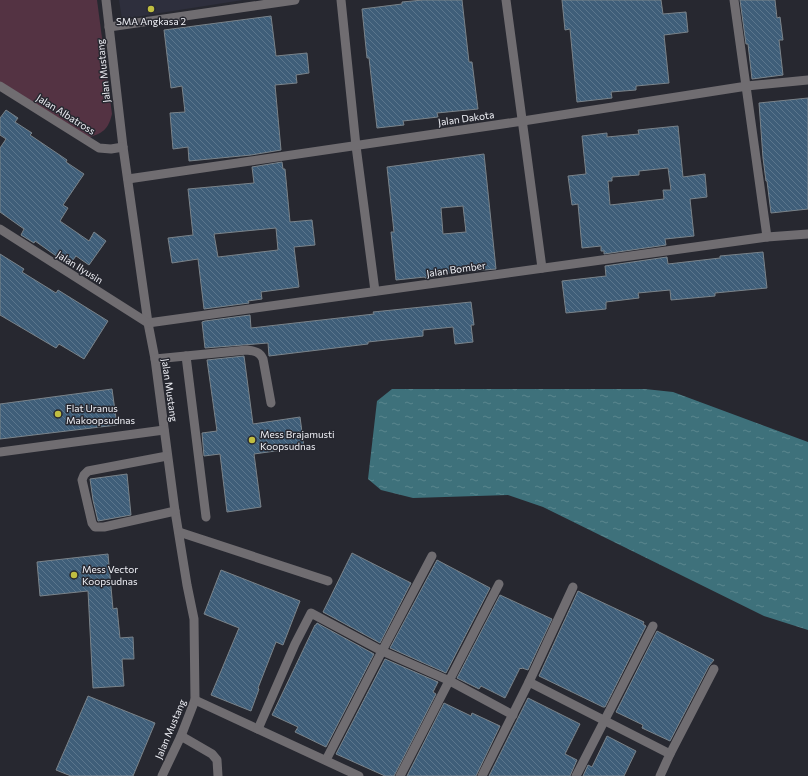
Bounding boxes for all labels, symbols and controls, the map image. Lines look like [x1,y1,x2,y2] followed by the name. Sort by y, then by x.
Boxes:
[146,4,156,14] marker: SMA Angkasa 2
[116,15,187,27] place label: SMA Angkasa 2
[94,38,112,103] street label: Jalan Mustang
[34,91,98,137] street label: Jalan Albatross
[437,108,495,128] street label: Jalan Dakota
[55,248,105,286] street label: Jalan Ilyusin
[426,259,486,279] street label: Jalan Bomber
[160,358,180,423] street label: Jalan Mustang
[66,402,136,426] place label: Flat Uranus Makoopsudnas
[53,409,63,419] marker: Flat Uranus Makoopsudnas
[260,428,335,452] place label: Mess Brajamusti Koopsudnas
[247,435,257,445] marker: Mess Brajamusti Koopsudnas
[82,563,138,587] place label: Mess Vector Koopsudnas
[69,570,79,580] marker: Mess Vector Koopsudnas
[152,697,188,761] street label: Jalan Mustang

